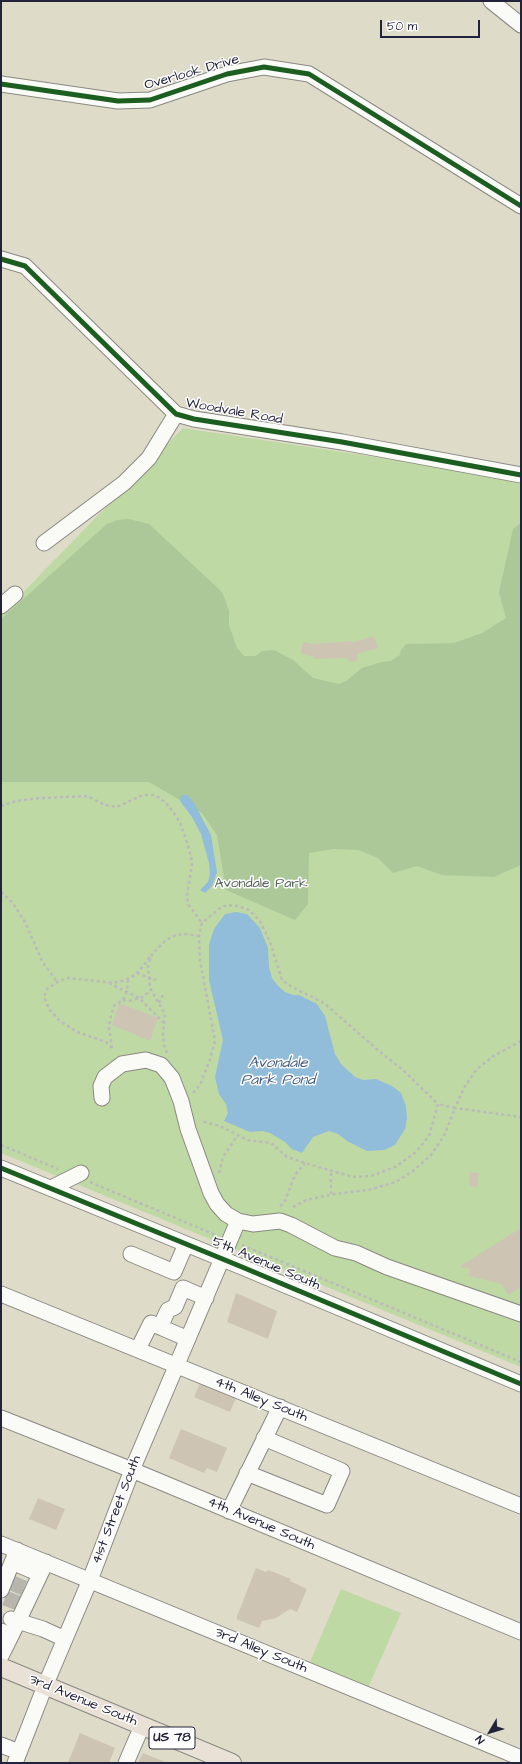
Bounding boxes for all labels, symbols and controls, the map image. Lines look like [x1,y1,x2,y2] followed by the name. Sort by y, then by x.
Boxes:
[382,12,482,38] scale bar
[387,18,417,35] text: 50 m
[143,51,241,95] street label: Overlook Drive
[184,395,284,429] street label: Woodvale Road
[214,876,308,892] park label: Avondale Park
[241,1055,315,1090] water label: Avondale Park Pond
[209,1234,323,1294] street label: 5th Avenue South
[212,1374,310,1426] street label: 4th Alley South
[89,1453,145,1567] street label: 41st Street South
[205,1494,317,1554] street label: 4th Avenue South
[212,1625,310,1677] street label: 3rd Alley South
[26,1672,140,1730] street label: 3rd Avenue South
[470,1712,510,1752] north arrow
[149,1727,195,1749] road number: US 78
[472,1732,488,1747] text: N

